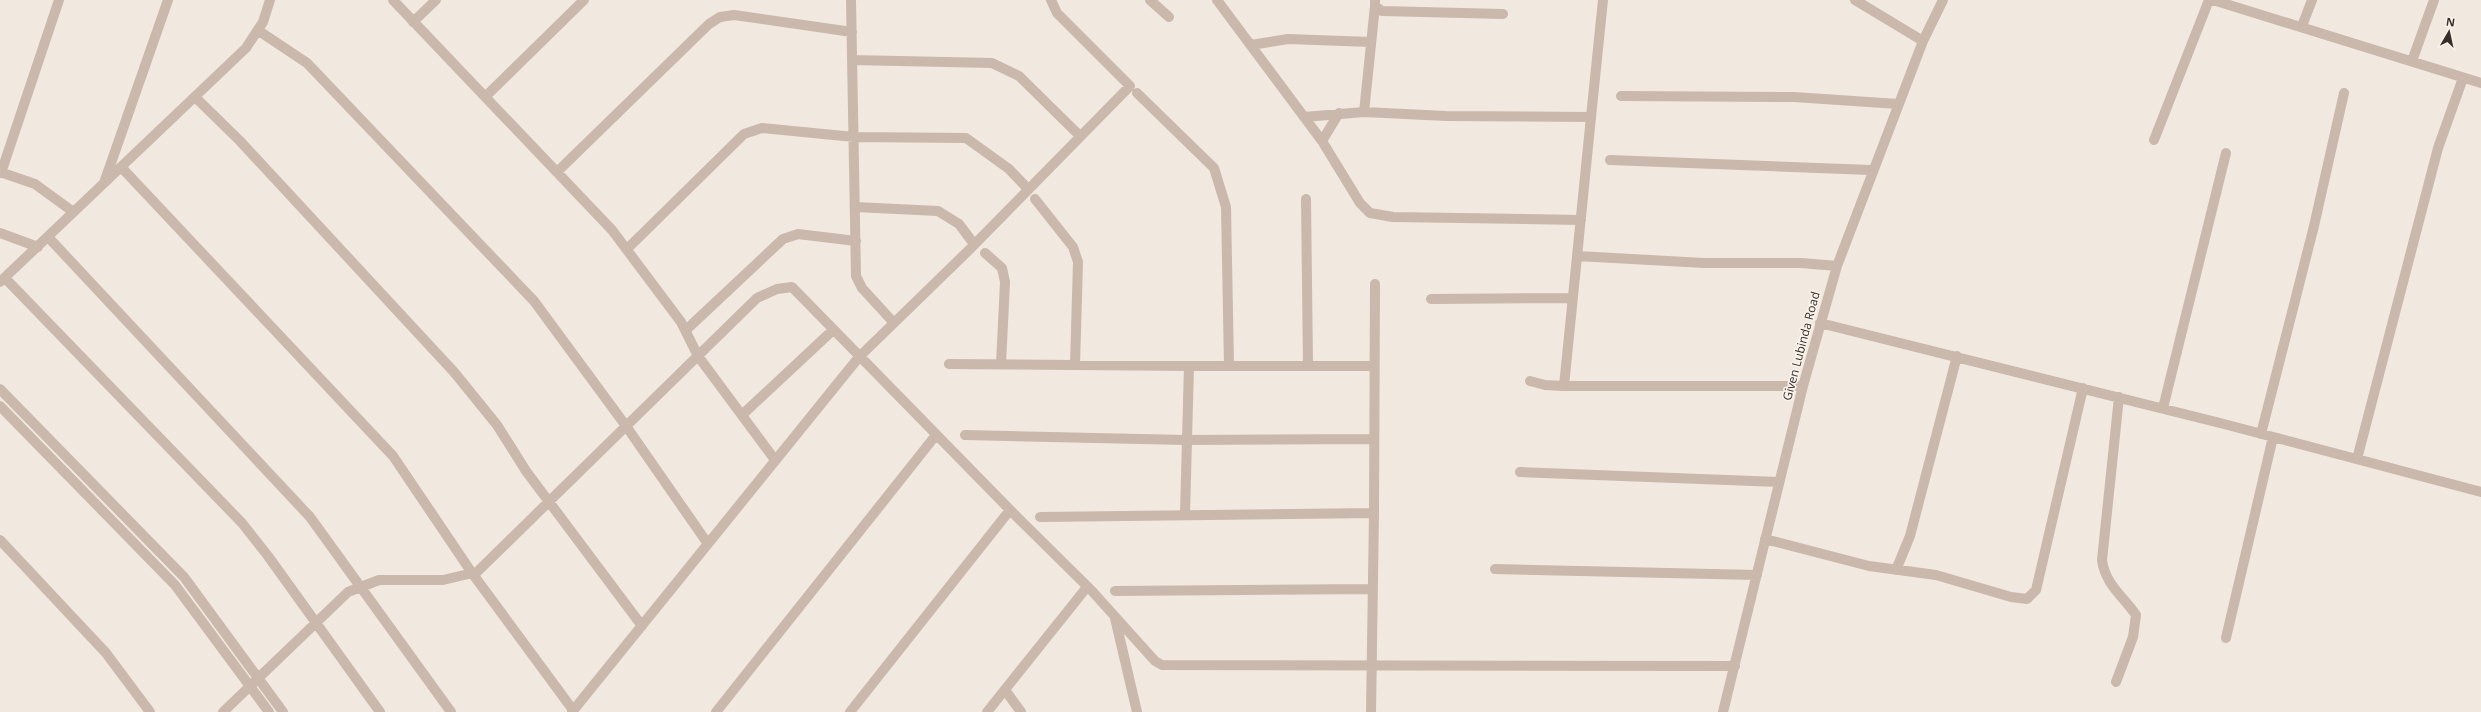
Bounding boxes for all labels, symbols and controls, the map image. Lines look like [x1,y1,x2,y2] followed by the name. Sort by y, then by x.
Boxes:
[2429,12,2469,52] north arrow
[2445,14,2456,30] text: N
[1778,290,1824,402] street label: Given Lubinda Road

